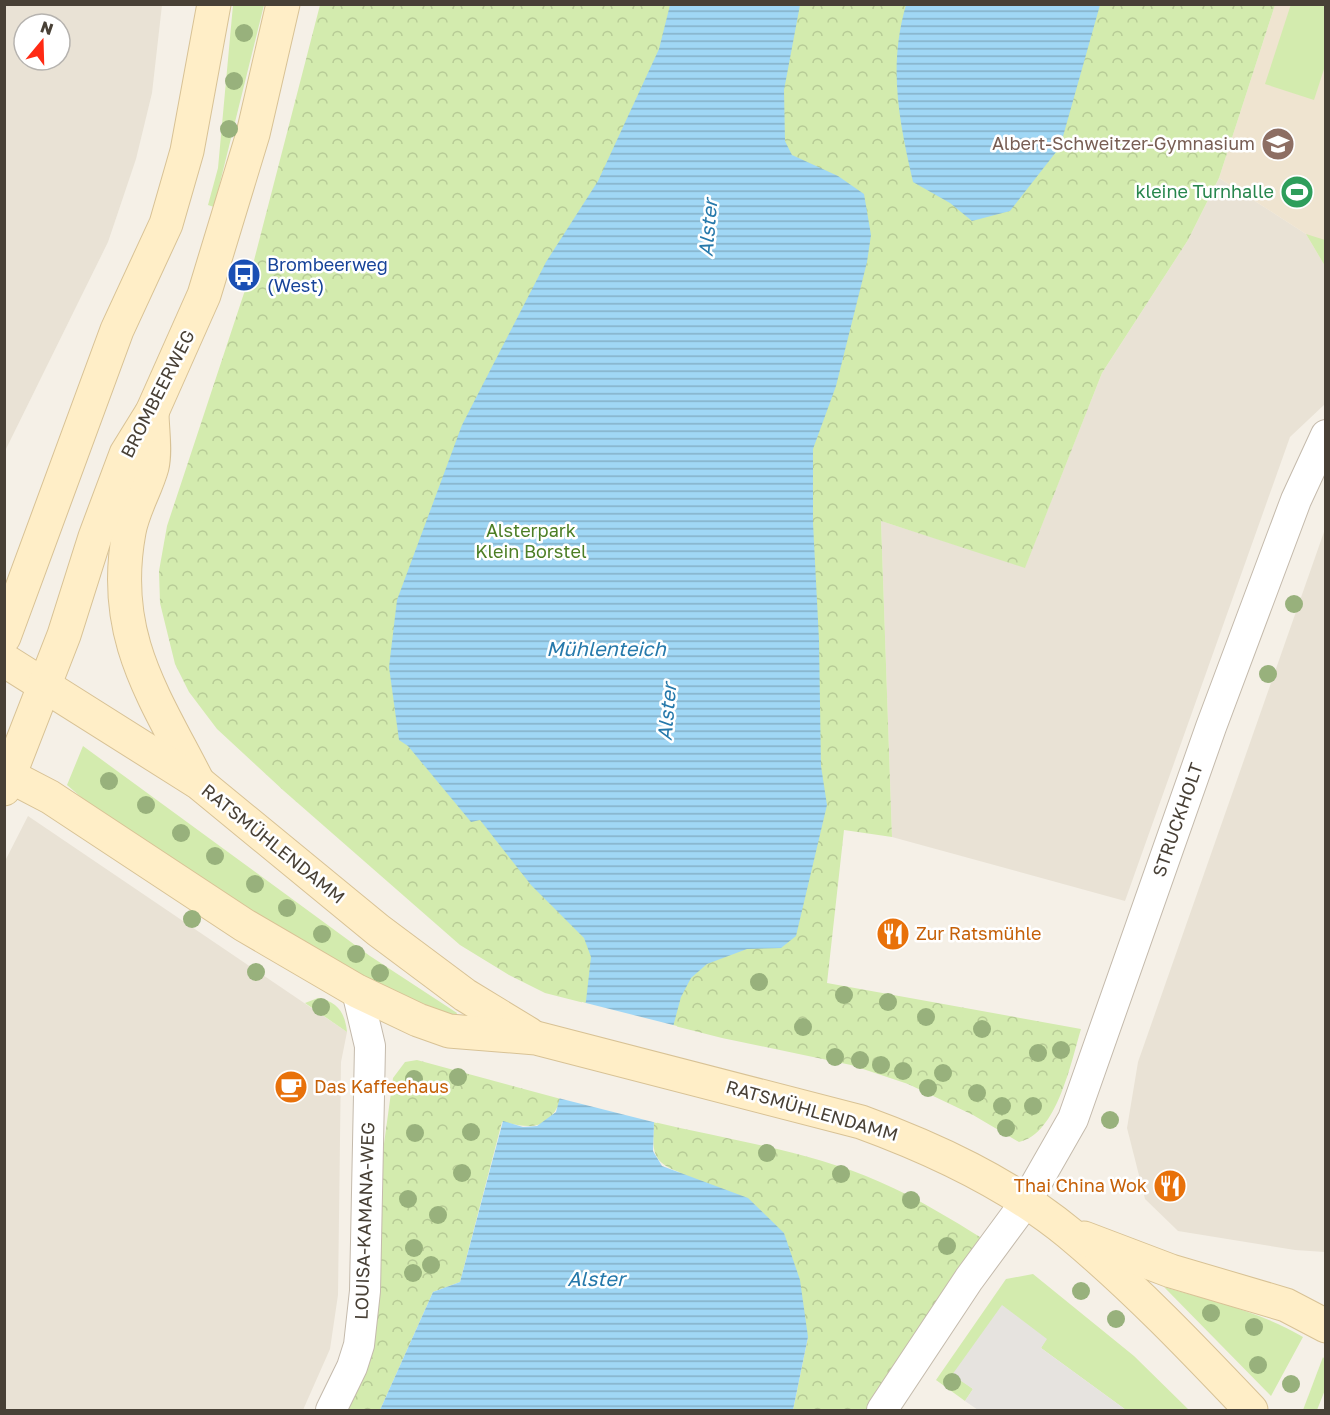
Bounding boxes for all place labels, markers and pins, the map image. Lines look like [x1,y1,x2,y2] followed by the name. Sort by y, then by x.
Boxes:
[1260,126,1296,162] school or university icon: Albert-Schweitzer-Gymnasium
[992,132,1255,154] place label: Albert-Schweitzer-Gymnasium
[1279,174,1315,210] sports icon: kleine Turnhalle
[1135,180,1274,202] place label: kleine Turnhalle
[267,253,388,296] place label: Brombeerweg (West)
[226,257,262,293] bus stop icon: Brombeerweg (West)
[875,916,911,952] restaurant icon: Zur Ratsmühle
[916,922,1042,944] place label: Zur Ratsmühle
[273,1069,309,1105] cafe icon: Das Kaffeehaus
[314,1075,449,1097] place label: Das Kaffeehaus
[1152,1168,1188,1204] restaurant icon: Thai China Wok
[1014,1174,1147,1196] place label: Thai China Wok

